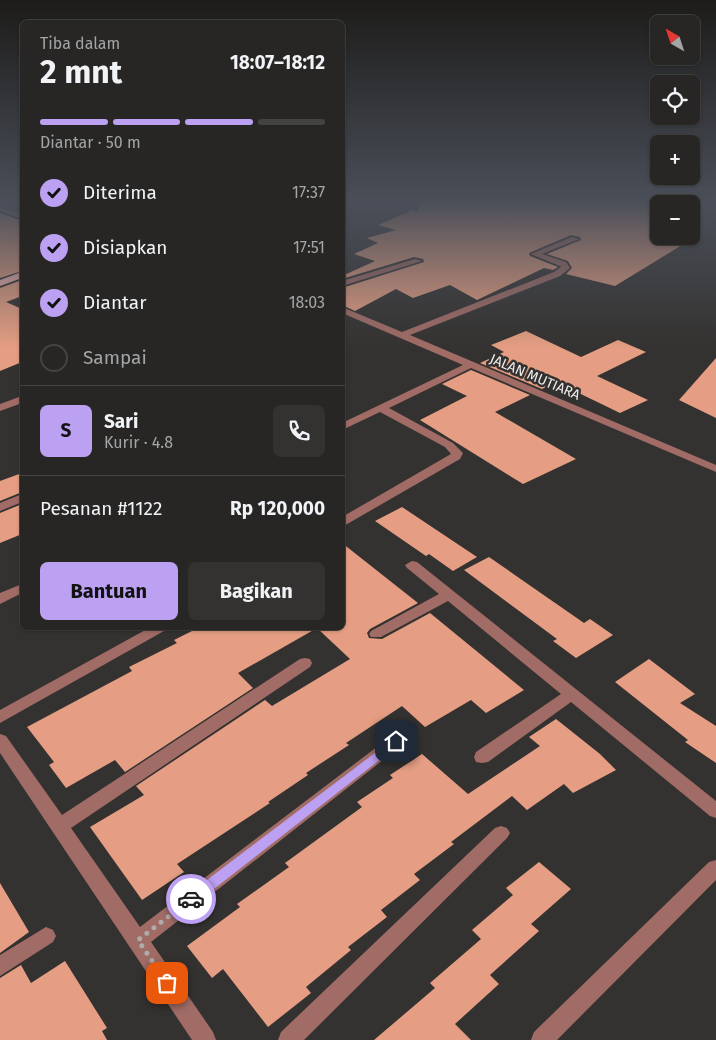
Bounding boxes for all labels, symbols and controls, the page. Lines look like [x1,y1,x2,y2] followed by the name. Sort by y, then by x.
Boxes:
[650,15,700,65] north arrow
[650,15,700,245] map controls
[40,34,120,53] text: Tiba dalam
[230,51,325,74] text: 18:07–18:12
[40,53,122,91] text: 2 mnt
[650,75,700,125] button: locate
[40,133,141,152] text: Diantar · 50 m
[650,135,700,185] button: +
[40,179,68,207] icon: check
[83,181,157,204] text: Diterima
[292,183,325,202] text: 17:37
[650,195,700,245] button: −
[40,234,68,262] icon: check
[83,236,167,259] text: Disiapkan
[293,238,325,257] text: 17:51
[40,289,68,317] icon: check
[83,291,146,314] text: Diantar
[289,293,325,312] text: 18:03
[83,346,147,369] text: Sampai
[487,350,583,404] street label: JALAN MUTIARA
[273,405,325,457] button: phone
[104,410,138,433] text: Sari
[61,419,71,442] text: S
[104,433,173,452] text: Kurir · 4.8
[40,497,162,520] text: Pesanan #1122
[230,497,325,520] text: Rp 120,000
[40,562,178,620] button: Bantuan
[188,562,325,620] button: Bagikan
[375,720,417,762] pin
[382,727,410,755] icon: home
[166,874,216,924] courier
[177,885,205,913] icon: car
[146,962,188,1004] pin
[153,969,181,997] icon: bag

